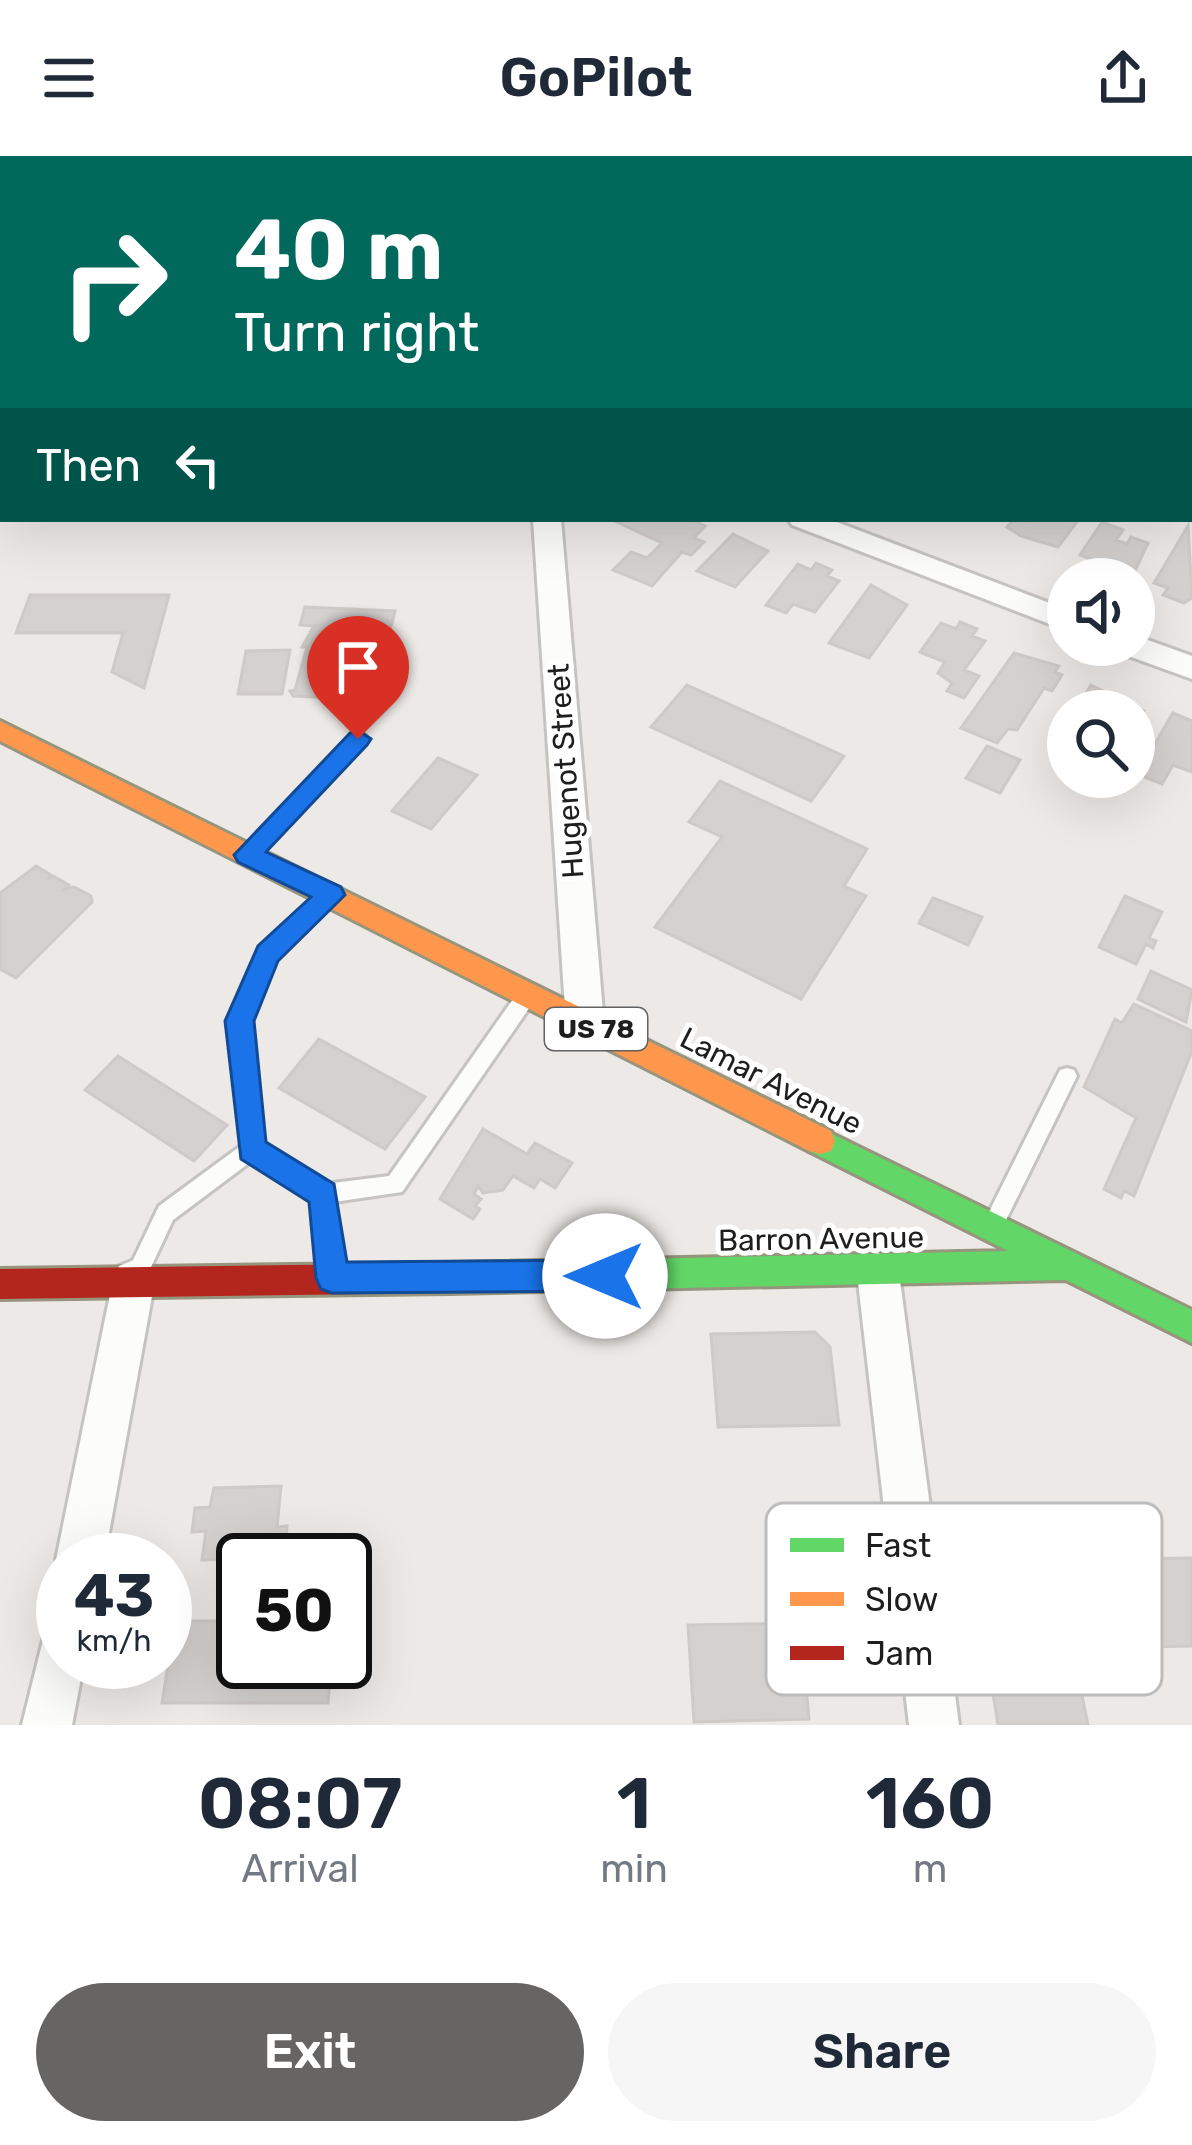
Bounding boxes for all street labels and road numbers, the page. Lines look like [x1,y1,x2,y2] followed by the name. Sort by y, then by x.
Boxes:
[541,662,591,880] street label: Hugenot Street
[545,1008,647,1050] road number: US 78
[674,1020,868,1142] street label: Lamar Avenue
[718,1219,924,1259] street label: Barron Avenue

